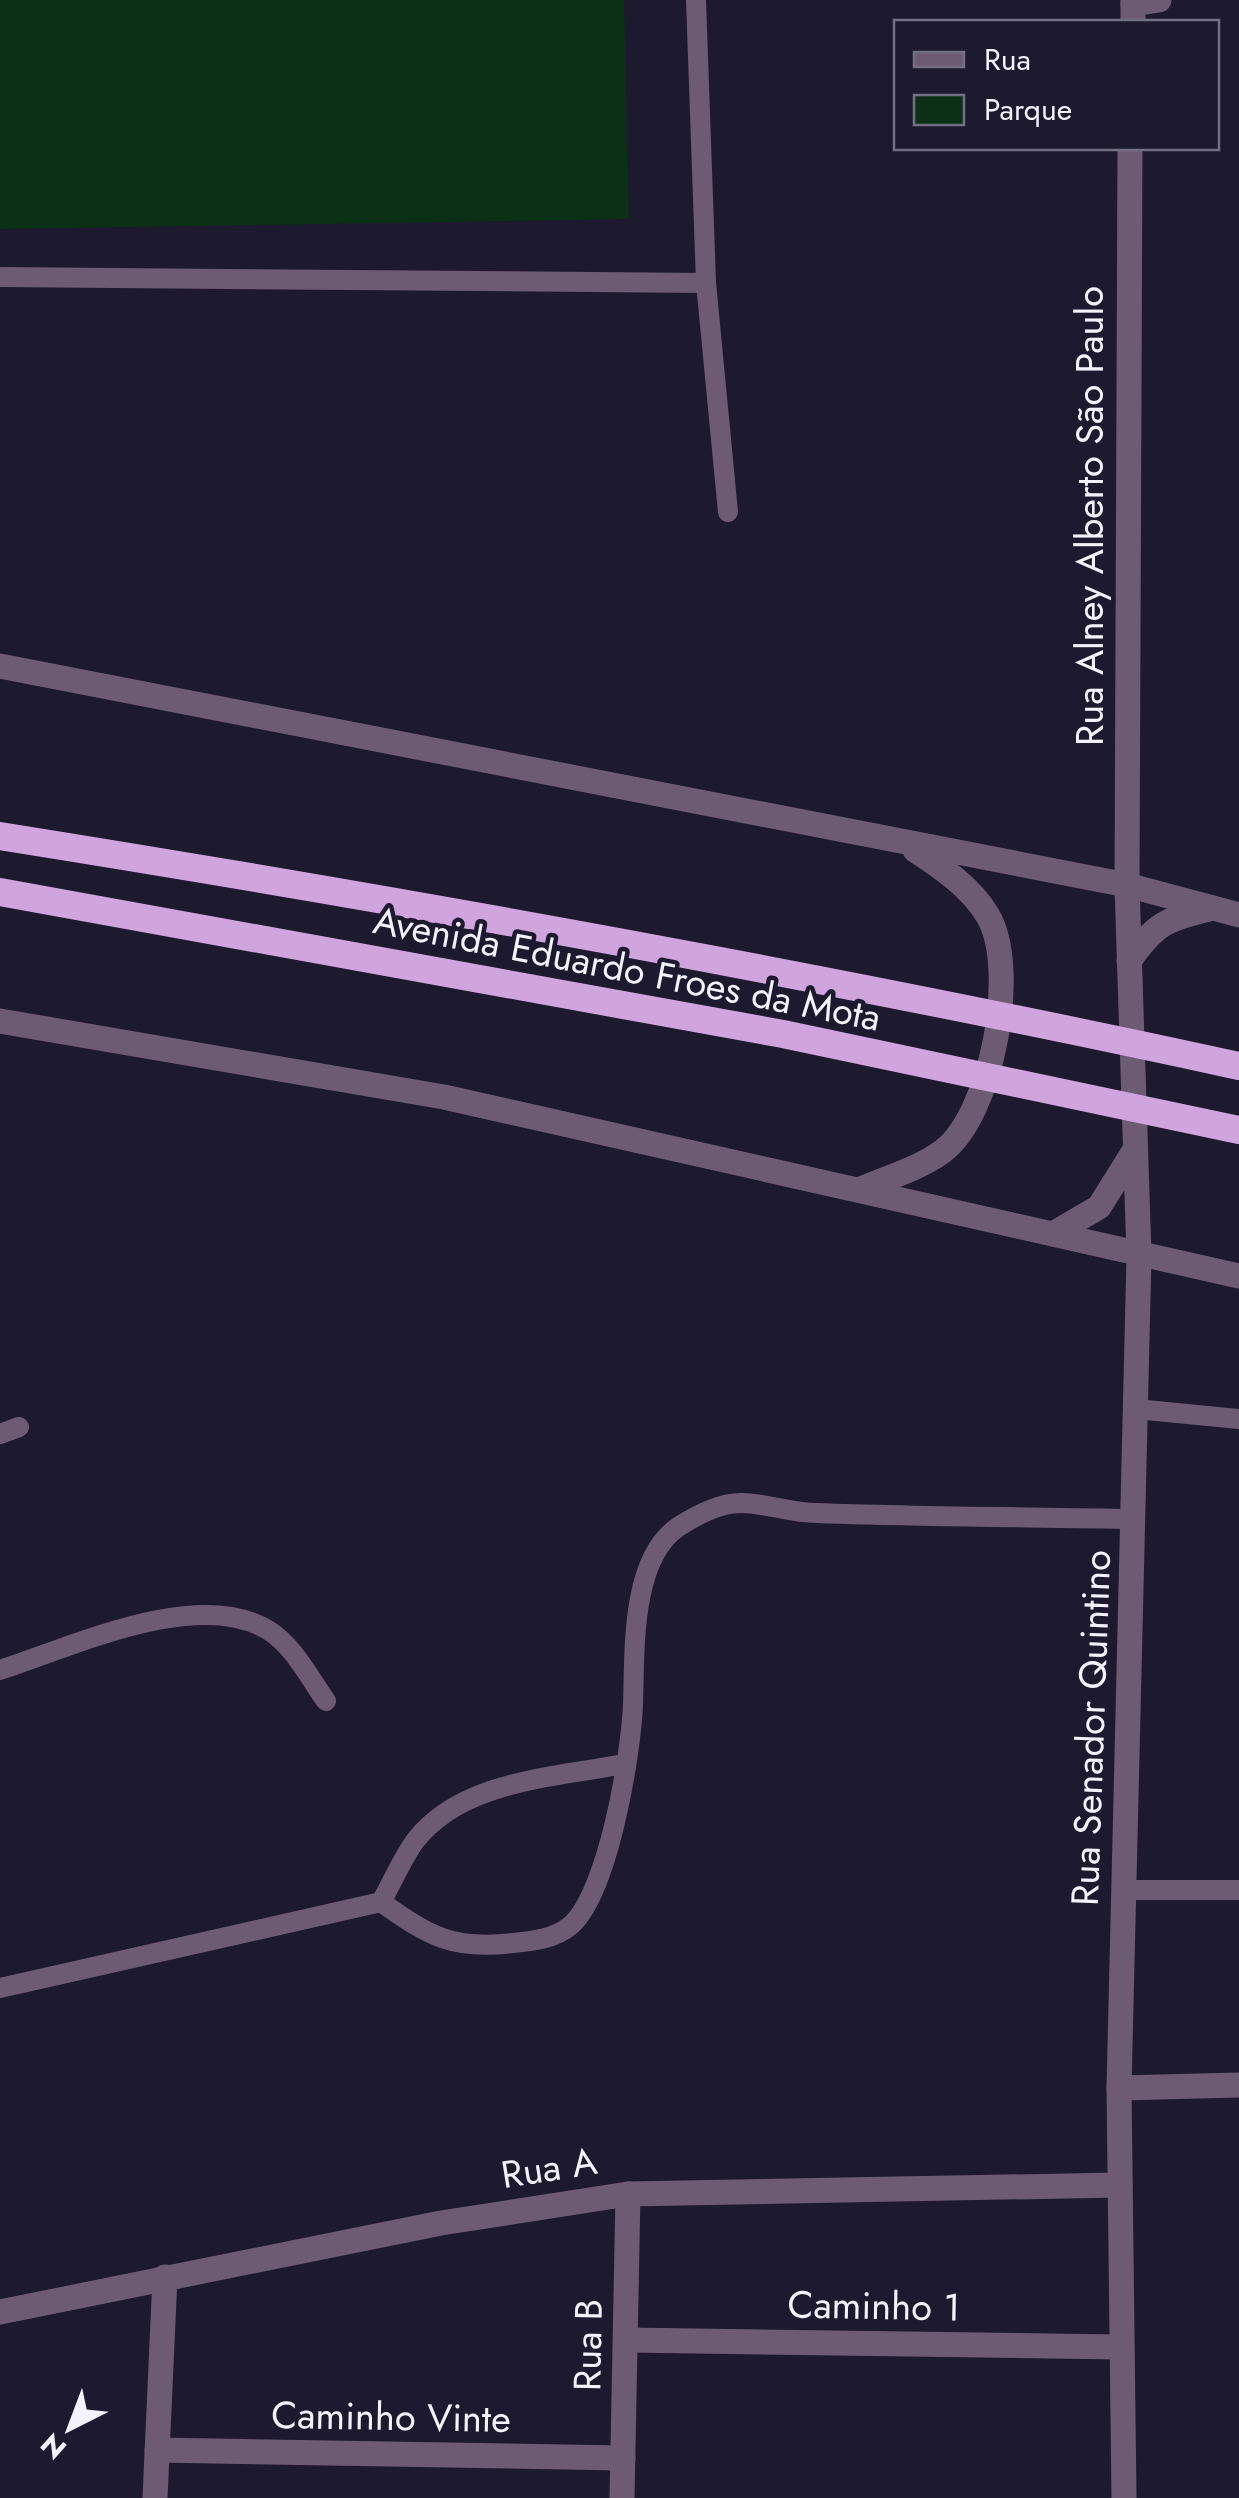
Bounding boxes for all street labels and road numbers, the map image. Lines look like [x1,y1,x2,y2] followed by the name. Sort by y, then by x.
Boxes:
[1062,286,1117,746] street label: Rua Alney Alberto São Paulo
[369,892,885,1045] street label: Avenida Eduardo Froes da Mota
[1057,1549,1124,1907] street label: Rua Senador Quintino
[497,2133,601,2202] street label: Rua A
[787,2276,961,2335] street label: Caminho 1
[559,2298,616,2392] street label: Rua B
[271,2387,511,2446] street label: Caminho Vinte

